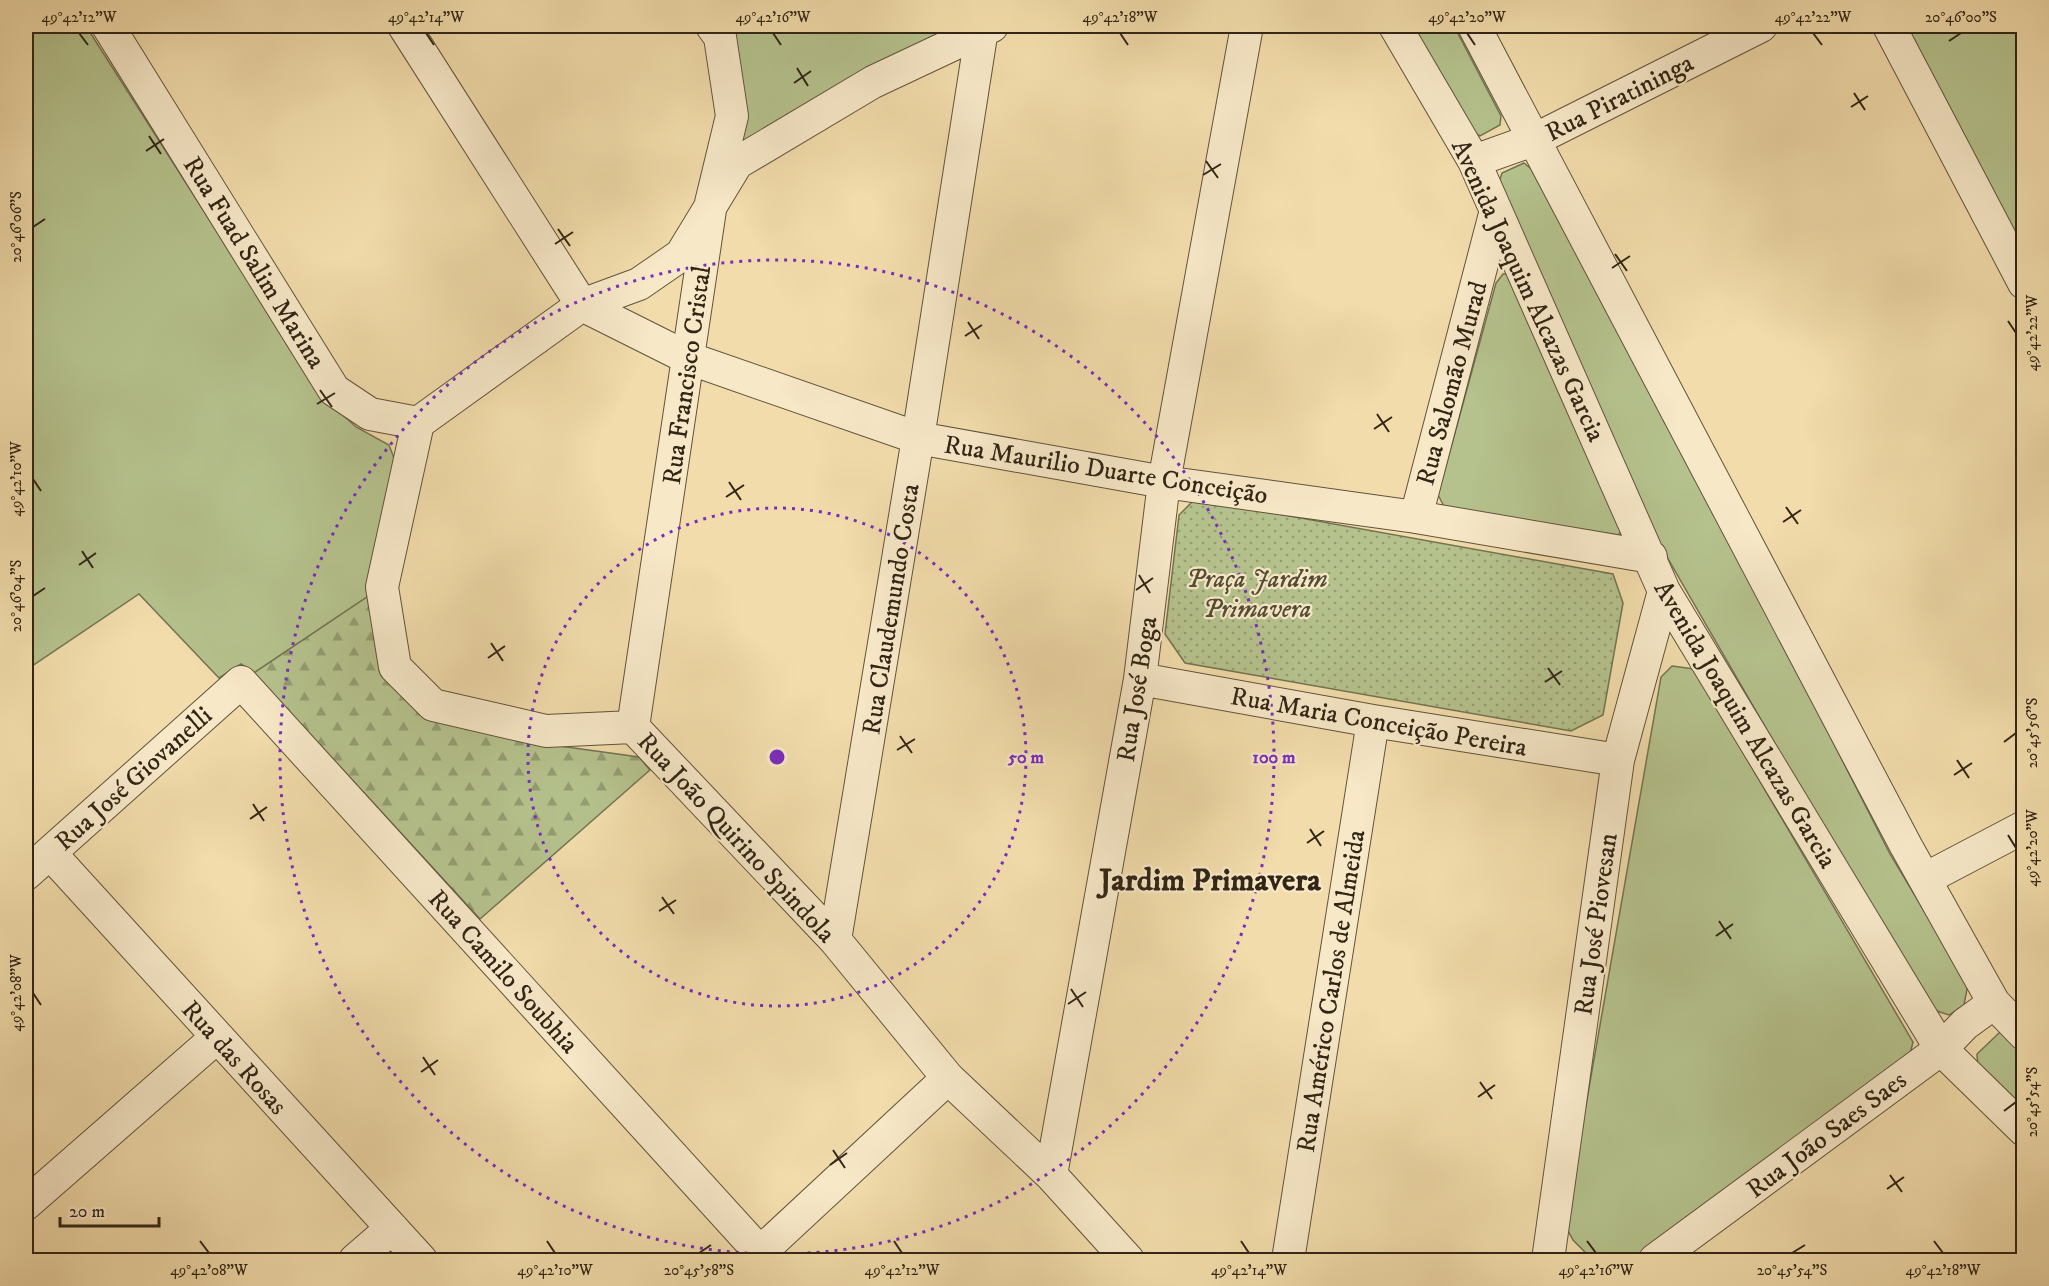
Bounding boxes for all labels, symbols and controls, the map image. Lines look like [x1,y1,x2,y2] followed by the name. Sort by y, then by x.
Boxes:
[42,8,117,27] text: 49°42'12"W
[388,8,464,27] text: 49°42'14"W
[735,8,811,27] text: 49°42'16"W
[1083,8,1158,27] text: 49°42'18"W
[1428,8,1506,27] text: 49°42'20"W
[1775,8,1852,27] text: 49°42'22"W
[1925,8,1997,27] text: 20°46'00"S
[1540,47,1699,150] street label: Rua Piratininga
[1443,134,1612,447] street label: Avenida Joaquim Alcazas Garcia
[175,151,332,375] street label: Rua Fuad Salim Marina
[7,191,26,263] text: 20°46'06"S
[656,263,719,487] street label: Rua Francisco Cristal
[1409,278,1496,489] street label: Rua Salomão Murad
[2023,294,2042,371] text: 49°42'22"W
[942,429,1270,512] street label: Rua Maurilio Duarte Conceição
[7,441,26,517] text: 49°42'10"W
[855,481,928,737] street label: Rua Claudemundo Costa
[7,560,26,632] text: 20°46'04"S
[1186,563,1328,626] park label: Praça Jardim Primavera
[1646,575,1844,875] street label: Avenida Joaquim Alcazas Garcia
[1110,614,1165,764] street label: Rua José Boga
[1228,680,1529,765] street label: Rua Maria Conceição Pereira
[2023,698,2042,768] text: 20°45'56"S
[48,700,220,858] street label: Rua José Giovanelli
[630,726,842,950] street label: Rua João Quirino Spindola
[767,747,787,767] centre of rings
[1007,747,1044,769] text: 50 m
[1252,747,1296,769] text: 100 m
[2023,809,2042,887] text: 49°42'20"W
[1290,828,1373,1155] street label: Rua Américo Carlos de Almeida
[1567,830,1626,1018] street label: Rua José Piovesan
[1096,861,1321,901] district label: Jardim Primavera
[421,883,585,1061] street label: Rua Camilo Soubhia
[7,954,26,1032] text: 49°42'08"W
[174,994,294,1122] street label: Rua das Rosas
[1740,1064,1914,1206] street label: Rua João Saes Saes
[2023,1067,2042,1137] text: 20°45'54"S
[60,1190,159,1228] scale bar
[69,1201,105,1223] text: 20 m
[170,1261,248,1280] text: 49°42'08"W
[517,1261,593,1280] text: 49°42'10"W
[664,1261,734,1280] text: 20°45'58"S
[865,1261,940,1280] text: 49°42'12"W
[1211,1261,1287,1280] text: 49°42'14"W
[1558,1261,1634,1280] text: 49°42'16"W
[1757,1261,1827,1280] text: 20°45'54"S
[1906,1261,1981,1280] text: 49°42'18"W

